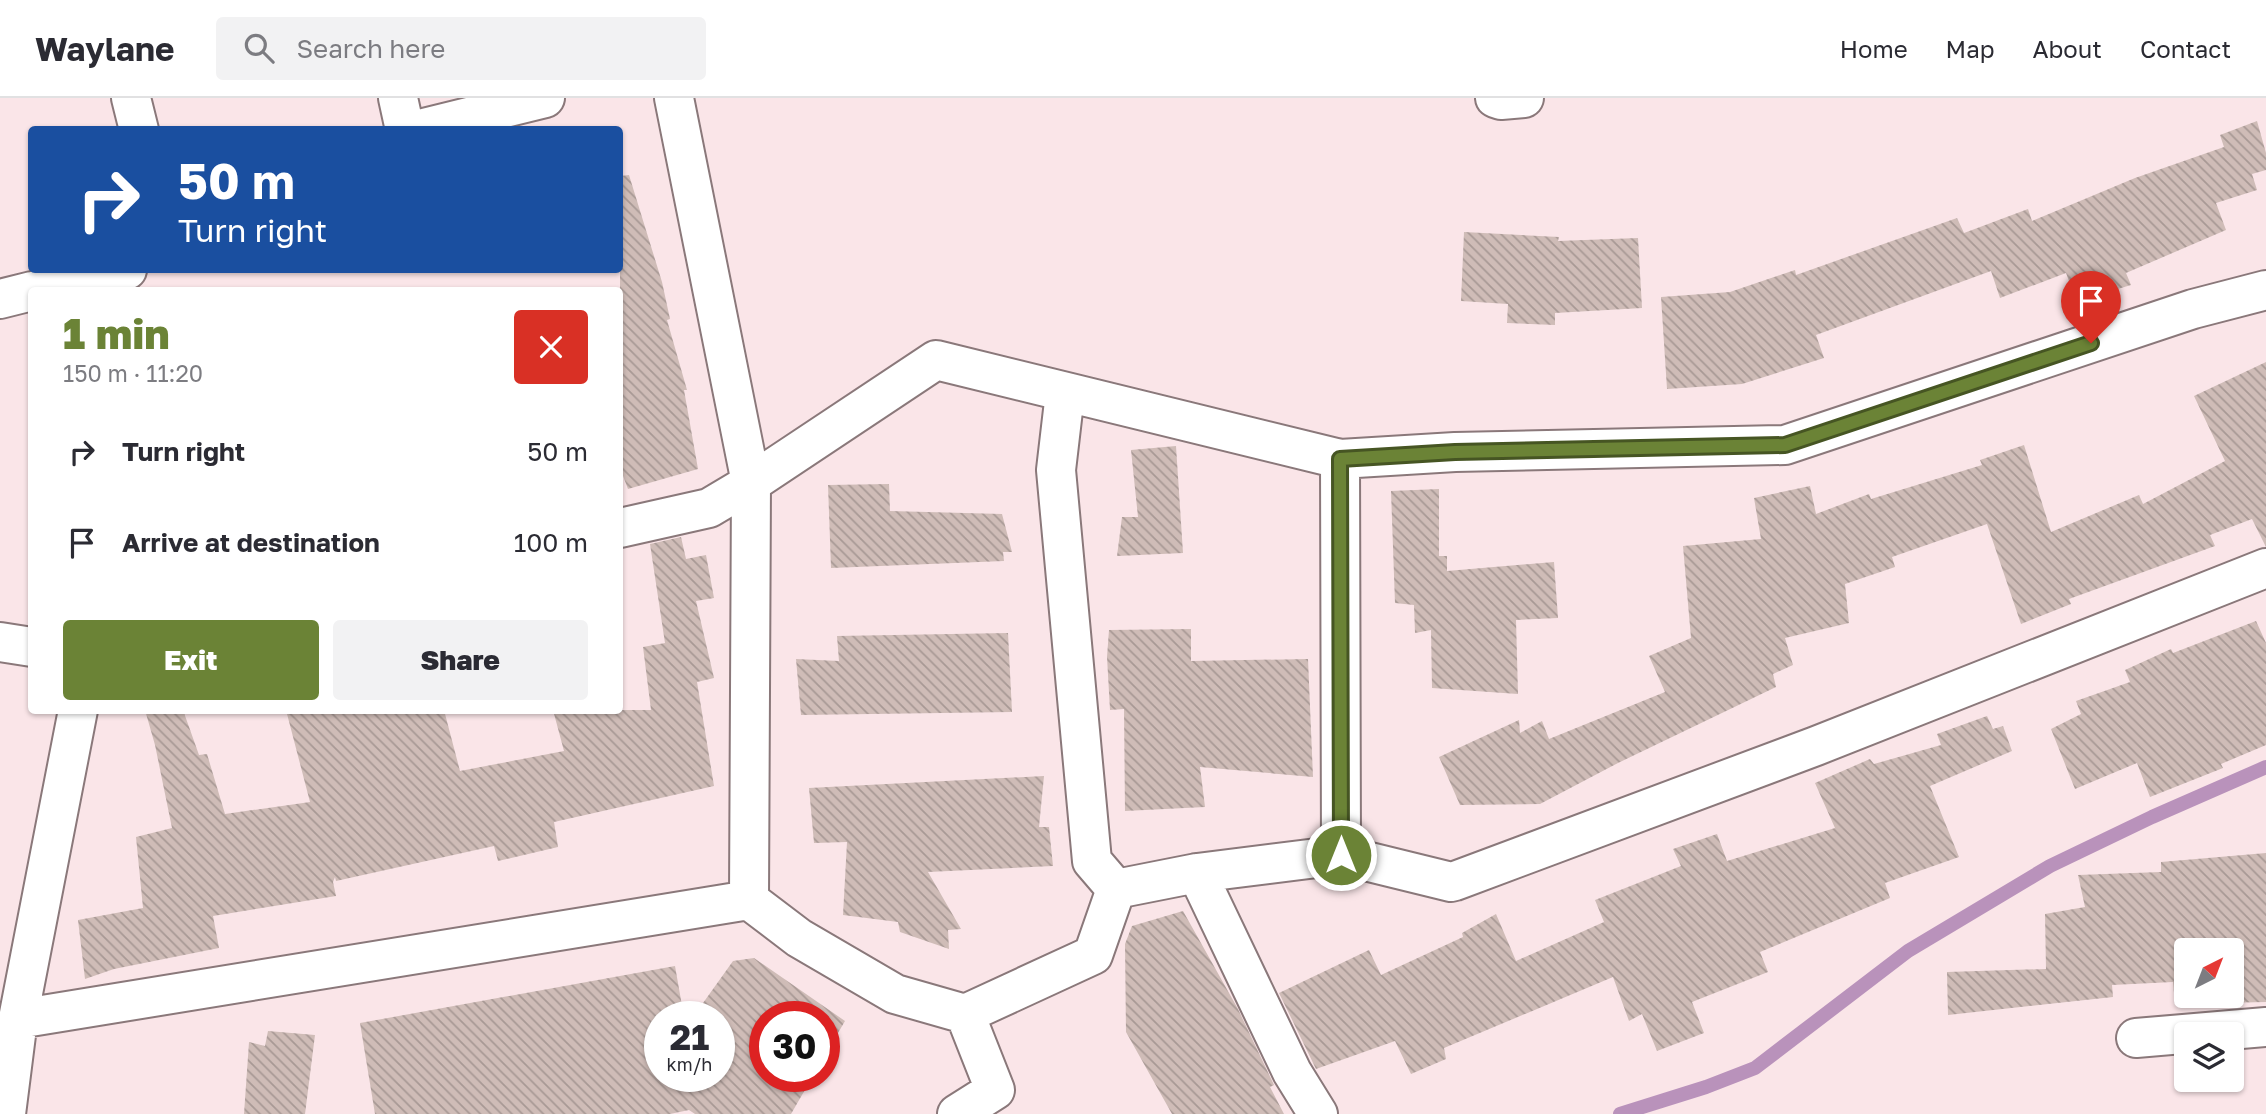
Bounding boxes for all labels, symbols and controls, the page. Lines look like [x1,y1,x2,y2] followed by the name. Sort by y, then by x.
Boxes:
[216,17,706,80] search box
[35,29,174,68] text: Waylane
[240,29,278,67] icon: search
[296,33,445,64] text: Search here
[1840,34,1908,63] text: Home
[1946,34,1995,63] text: Map
[2033,34,2102,63] text: About
[2140,34,2231,63] text: Contact
[178,151,295,210] text: 50 m
[63,154,154,245] icon: right
[178,211,327,249] text: Turn right
[2061,271,2121,343] pin
[2072,282,2110,320] icon: arrive
[63,308,170,358] text: 1 min
[514,310,588,384] button: close
[63,359,203,387] text: 150 m · 11:20
[63,433,101,471] icon: right
[122,436,245,467] text: Turn right
[527,436,588,467] text: 50 m
[63,524,101,562] icon: arrive
[122,527,380,558] text: Arrive at destination
[514,527,588,558] text: 100 m
[63,620,319,700] button: Exit
[333,620,588,700] button: Share
[1304,818,1378,892] position arrow
[2174,938,2244,1008] north arrow
[2174,938,2244,1092] map controls
[749,1001,840,1092] speed limit sign: 30
[670,1016,709,1058] text: 21
[2174,1022,2244,1092] button: layers
[667,1053,712,1075] text: km/h

